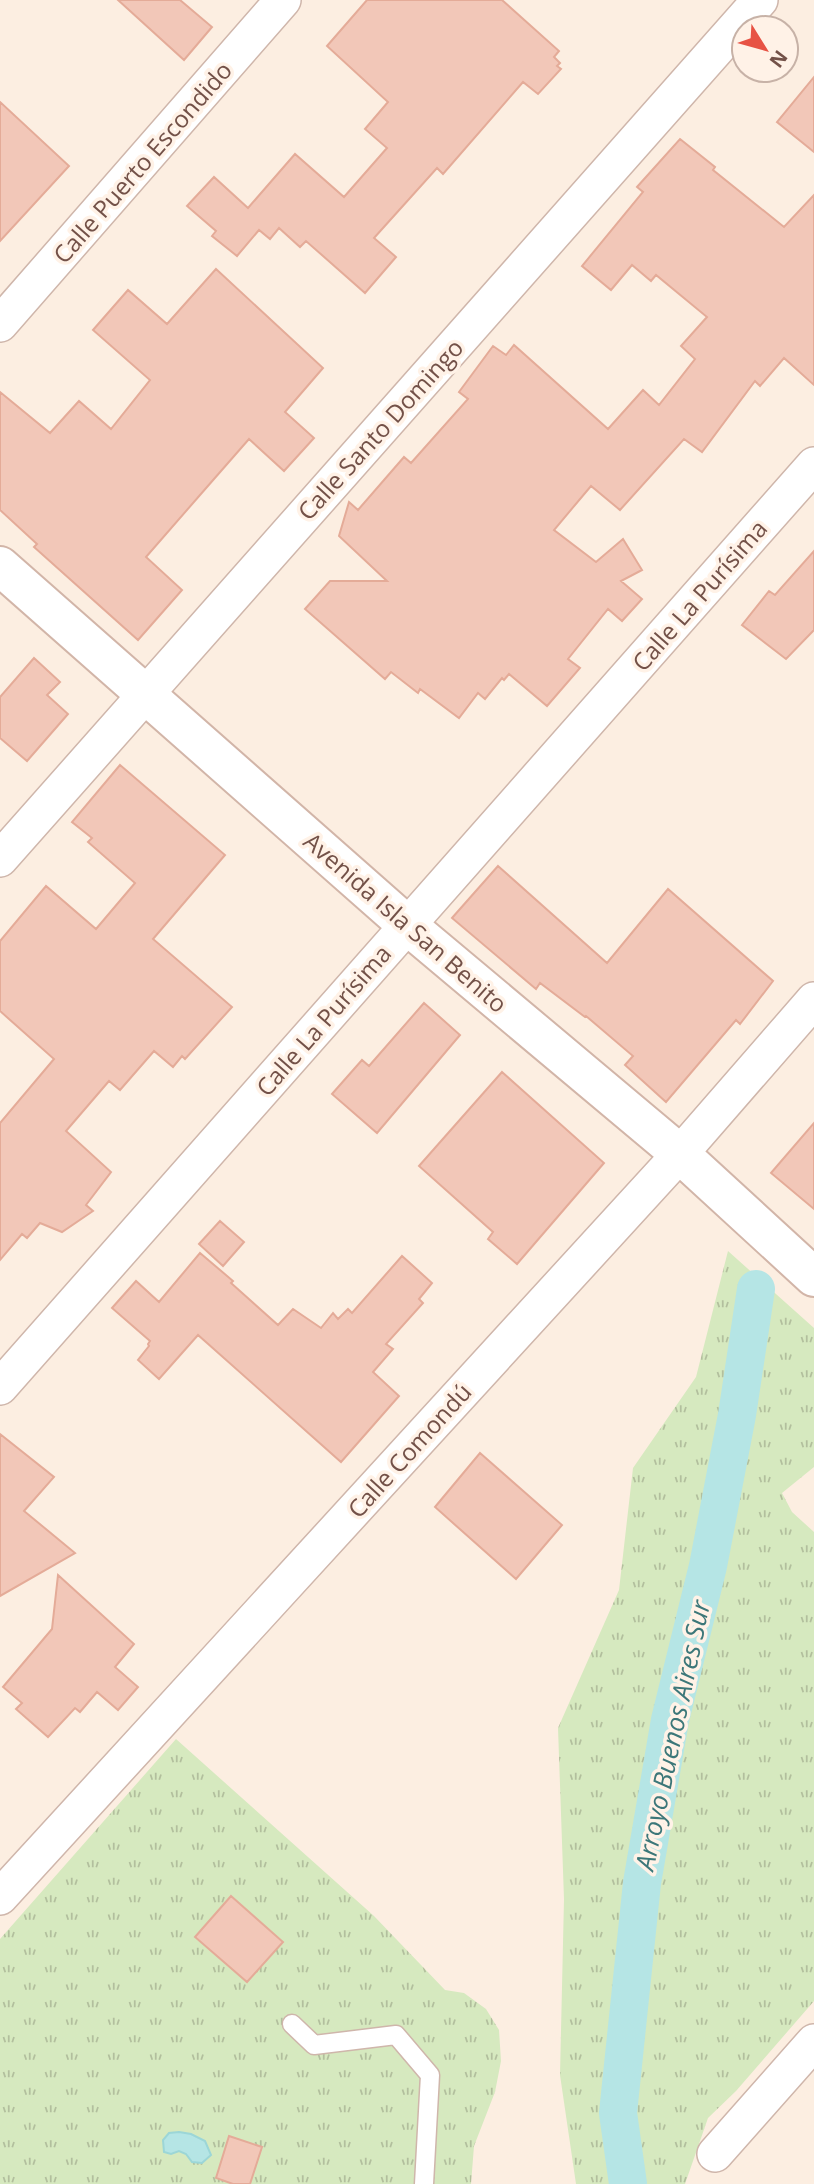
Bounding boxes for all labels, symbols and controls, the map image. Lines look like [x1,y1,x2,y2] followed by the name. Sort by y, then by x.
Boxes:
[730,14,800,84] north arrow
[764,45,794,73] text: N
[45,54,239,270] street label: Calle Puerto Escondido
[290,331,470,527] street label: Calle Santo Domingo
[624,512,774,678] street label: Calle La Purísima
[297,824,515,1020] street label: Avenida Isla San Benito
[248,937,398,1103] street label: Calle La Purísima
[340,1376,478,1524] street label: Calle Comondú
[625,1595,719,1875] water label: Arroyo Buenos Aires Sur

